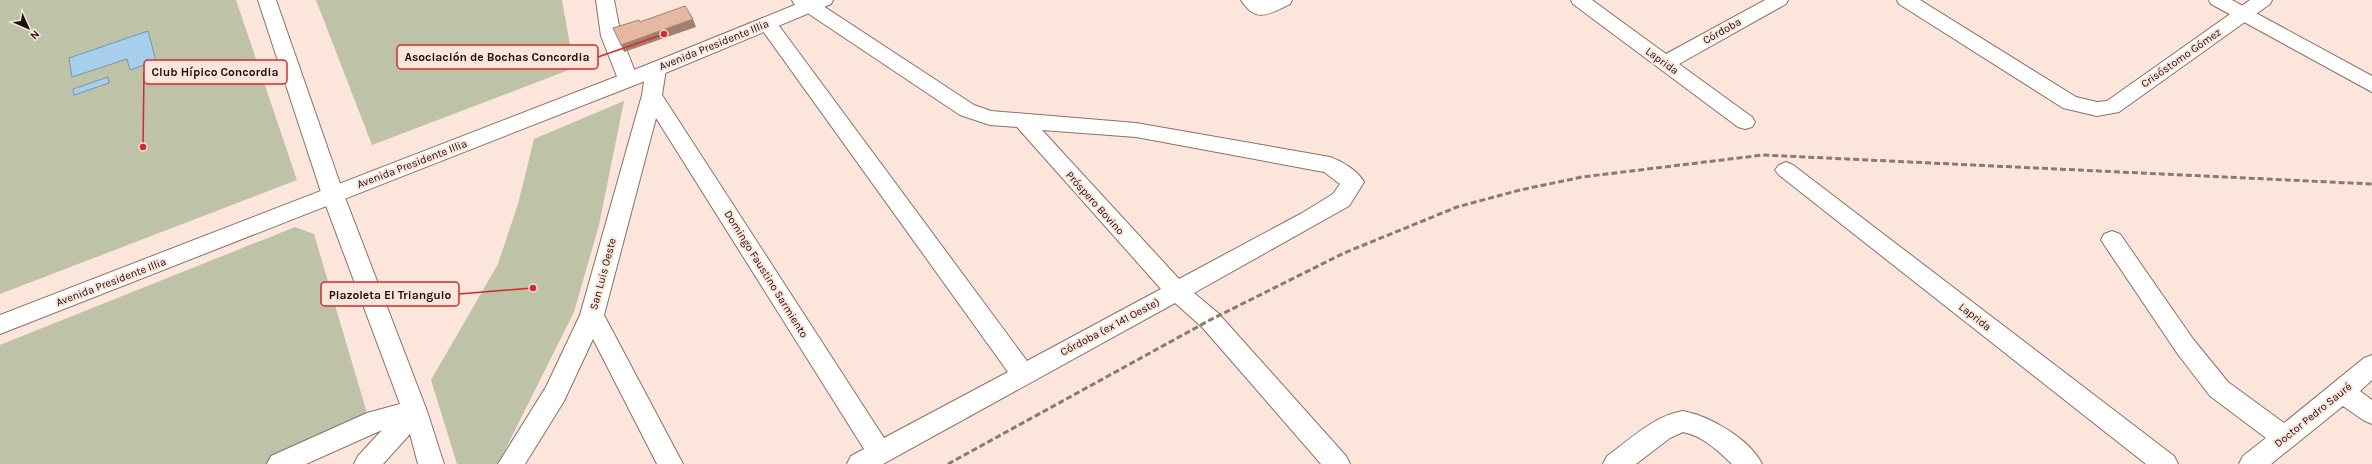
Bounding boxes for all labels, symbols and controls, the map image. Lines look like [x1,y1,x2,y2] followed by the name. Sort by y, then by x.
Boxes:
[8,8,48,48] north arrow
[1701,15,1743,47] street label: Córdoba
[657,17,771,73] street label: Avenida Presidente Illia
[2138,25,2224,91] street label: Crisóstomo Gómez
[27,27,42,42] text: N
[397,45,598,69] callout: Asociación de Bochas Concordia
[1643,45,1681,77] street label: Laprida
[404,50,590,64] text: Asociación de Bochas Concordia
[144,60,287,84] callout: Club Hípico Concordia
[151,65,279,79] text: Club Hípico Concordia
[355,137,469,191] street label: Avenida Presidente Illia
[1063,169,1127,237] street label: Próspero Bovino
[721,208,811,340] street label: Domingo Faustino Sarmiento
[587,236,619,311] street label: San Luis Oeste
[54,255,168,309] street label: Avenida Presidente Illia
[321,282,459,306] callout: Plazoleta El Triangulo
[329,288,451,302] text: Plazoleta El Triangulo
[1058,295,1162,359] street label: Córdoba (ex 141 Oeste)
[1956,300,1994,334] street label: Laprida
[2272,380,2354,450] street label: Doctor Pedro Sauré

